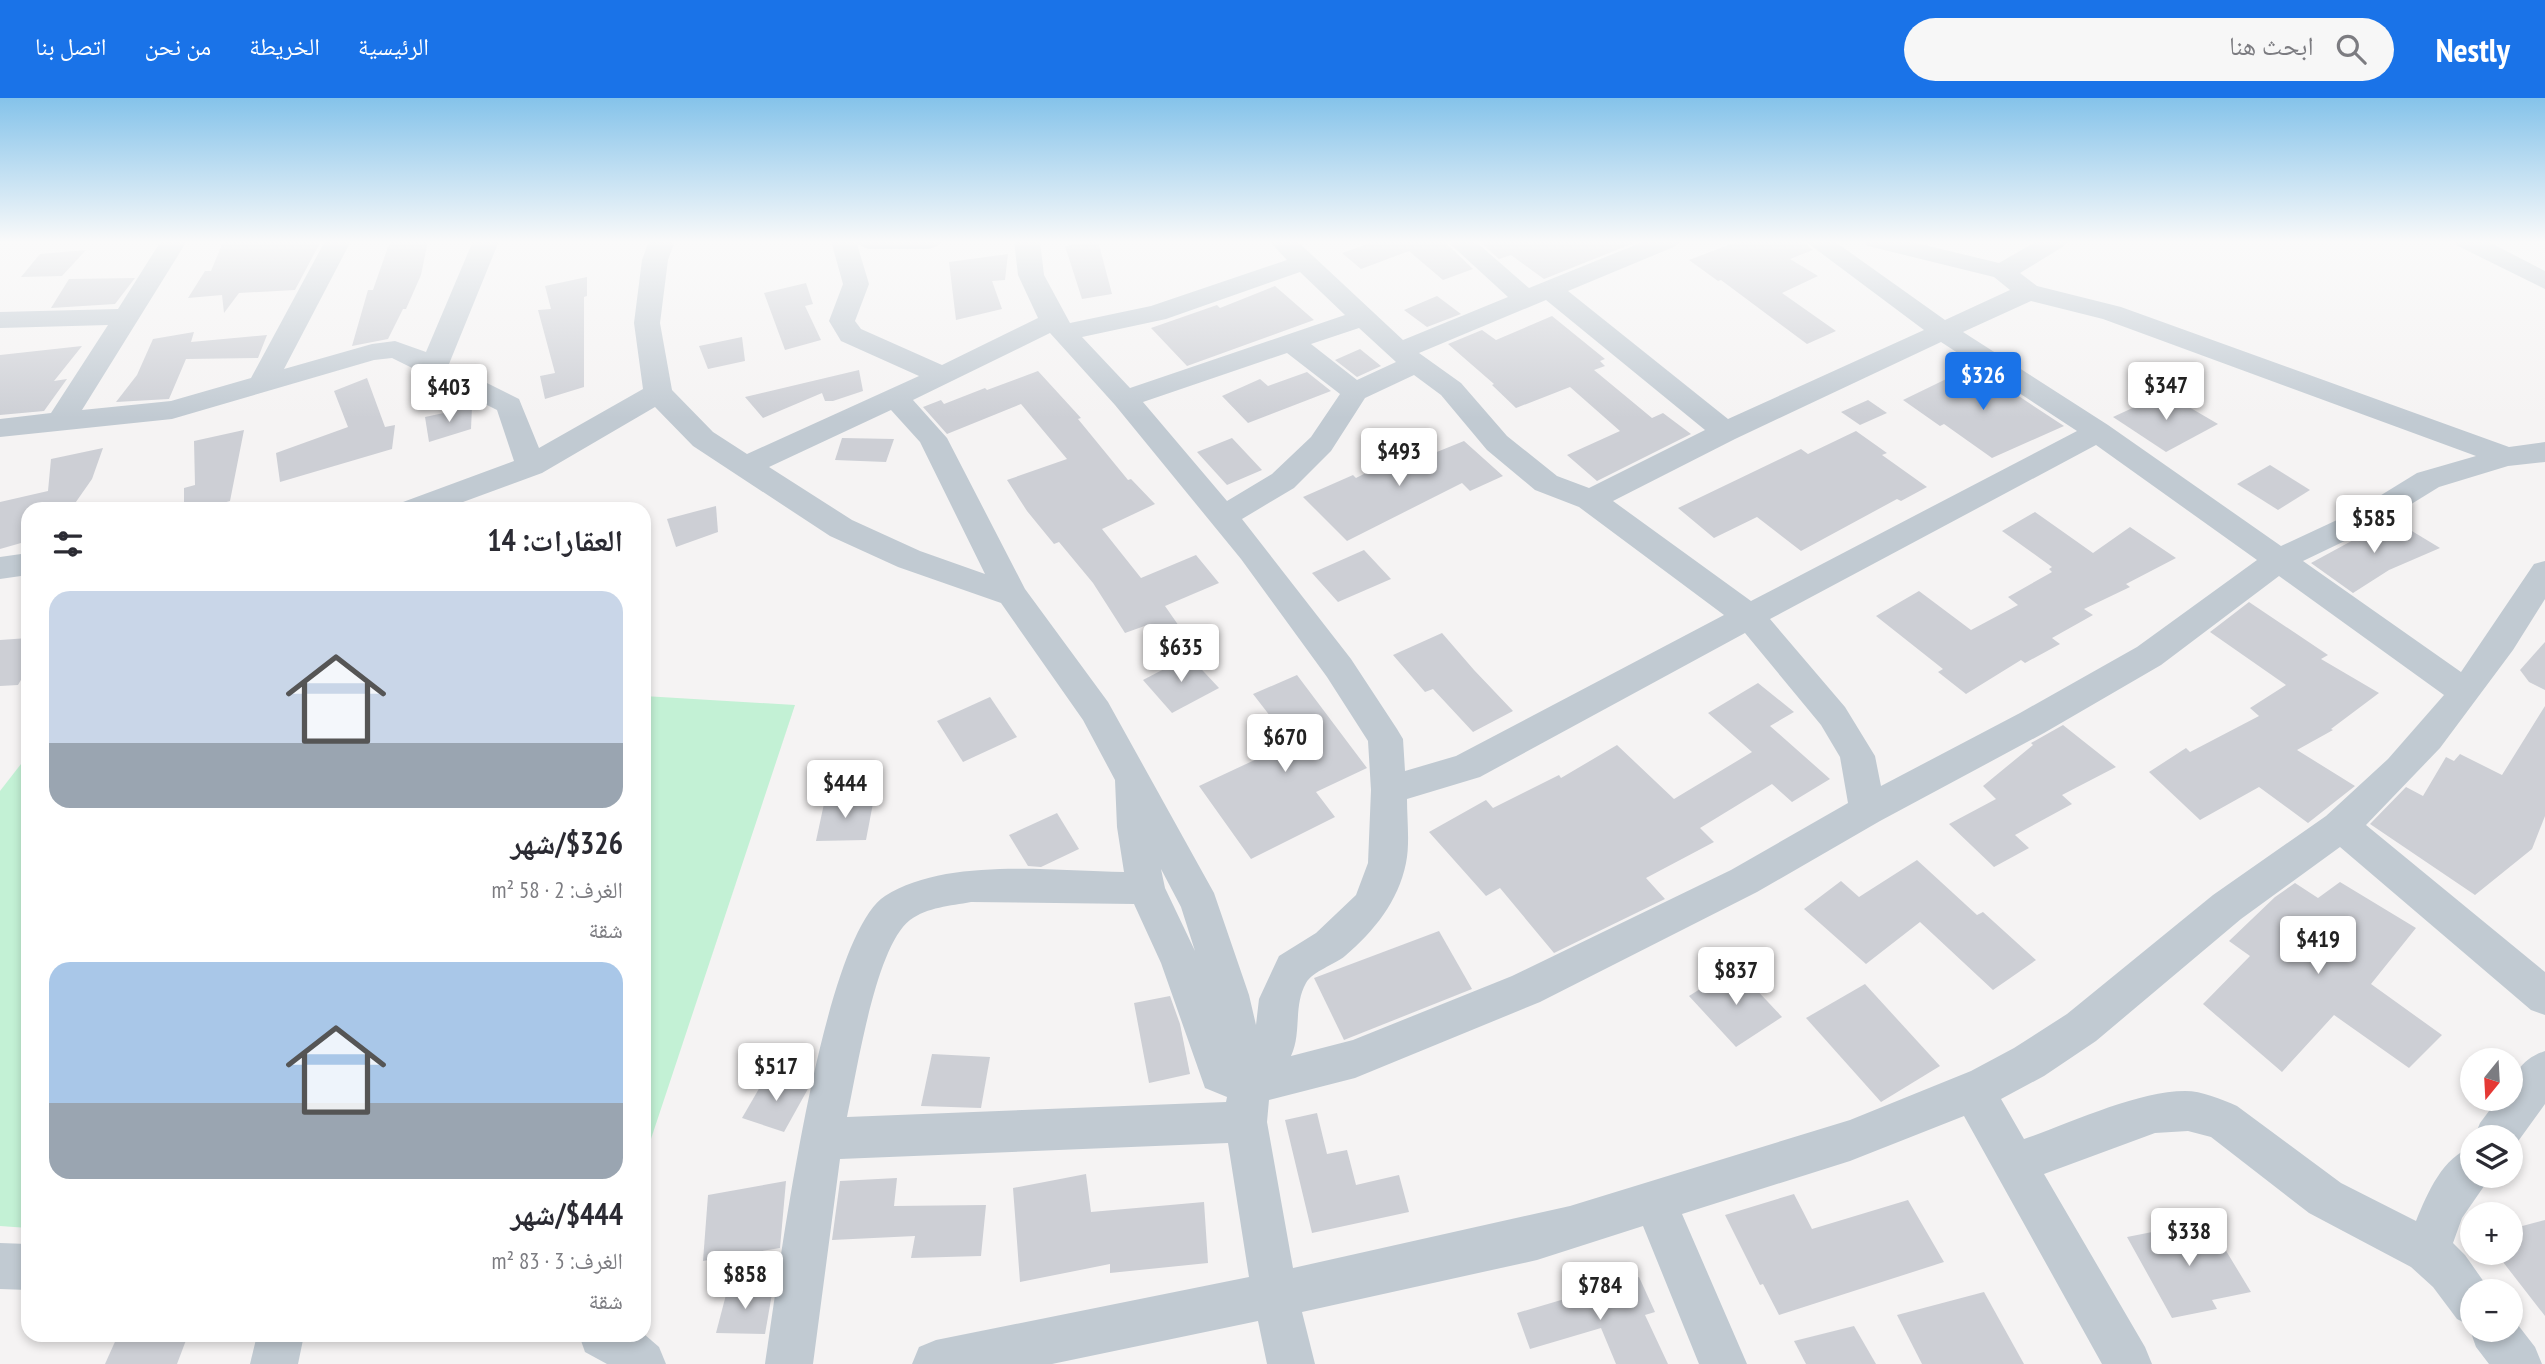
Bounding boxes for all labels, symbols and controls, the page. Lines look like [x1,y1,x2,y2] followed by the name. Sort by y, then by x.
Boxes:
[1904,18,2394,81] search box
[2436,28,2510,71] text: Nestly
[2229,29,2314,62] text: ابحث هنا
[2332,30,2370,68] icon: search
[35,31,107,62] text: اتصل بنا
[145,31,211,62] text: من نحن
[249,31,320,62] text: الخريطة
[358,31,429,62] text: الرئيسية
[1942,352,2024,412] pin: $326
[1961,360,2005,389] text: $326
[2125,362,2207,422] pin: $347
[408,364,490,424] pin: $403
[2144,370,2188,399] text: $347
[427,372,471,401] text: $403
[1358,428,1440,488] pin: $493
[1377,436,1421,465] text: $493
[2333,496,2415,555] pin: $585
[2352,503,2396,532] text: $585
[487,520,623,559] text: العقارات: 14
[49,525,87,563] icon: filters
[1140,624,1222,684] pin: $635
[1159,632,1203,661] text: $635
[273,636,399,762] icon: home
[1244,714,1326,774] pin: $670
[1263,722,1307,751] text: $670
[804,760,886,820] pin: $444
[823,768,867,797] text: $444
[510,823,623,862] text: $326/شهر
[492,875,623,904] text: الغرف: 2 · 58 m²
[589,915,623,944] text: شقة
[2277,916,2359,976] pin: $419
[2296,924,2340,953] text: $419
[1695,948,1777,1007] pin: $837
[1714,955,1758,984] text: $837
[273,1007,399,1133] icon: home
[735,1044,817,1103] pin: $517
[2460,1048,2524,1111] north arrow
[2460,1048,2523,1342] map controls
[754,1051,798,1080] text: $517
[2460,1125,2523,1188] button: layers
[510,1194,623,1233] text: $444/شهر
[2460,1202,2523,1265] button: +
[2148,1208,2230,1268] pin: $338
[2167,1216,2211,1245] text: $338
[492,1246,623,1275] text: الغرف: 3 · 83 m²
[704,1252,786,1311] pin: $858
[723,1259,767,1288] text: $858
[1559,1262,1641,1322] pin: $784
[1578,1270,1622,1299] text: $784
[2460,1279,2523,1342] button: −
[589,1286,623,1315] text: شقة

